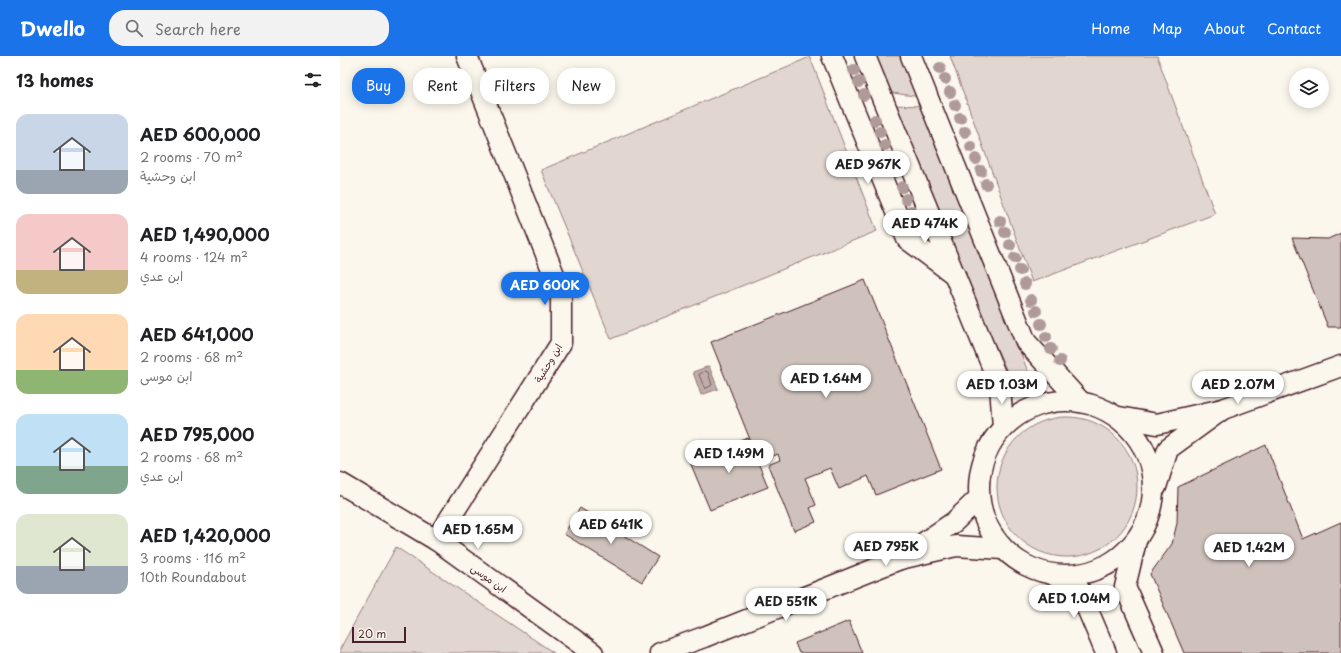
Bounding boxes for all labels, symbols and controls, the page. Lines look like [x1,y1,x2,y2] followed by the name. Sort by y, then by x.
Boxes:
[109,10,389,46] search box
[20,14,85,42] text: Dwello
[123,17,145,39] icon: search
[155,17,241,40] text: Search here
[1091,18,1130,39] text: Home
[1152,18,1182,39] text: Map
[1204,18,1245,39] text: About
[1267,18,1321,39] text: Contact
[16,67,93,93] text: 13 homes
[352,68,405,104] chip: Buy
[413,68,472,104] chip: Rent
[480,68,549,104] chip: Filters
[557,68,615,104] chip: New
[1289,68,1329,108] map controls
[1289,68,1329,108] button: layers
[302,69,324,91] icon: filters
[140,121,261,147] text: AED 600,000
[48,130,96,178] icon: home
[140,147,243,166] text: 2 rooms · 70 m²
[827,151,909,185] pin: AED 967K
[835,154,901,173] text: AED 967K
[140,166,196,185] text: ابن وحشية
[884,210,966,244] pin: AED 474K
[892,213,958,232] text: AED 474K
[140,221,270,247] text: AED 1,490,000
[48,230,96,278] icon: home
[140,247,248,266] text: 4 rooms · 124 m²
[140,266,183,285] text: ابن عدي
[504,272,586,306] pin: AED 600K
[510,275,580,294] text: AED 600K
[140,321,254,347] text: AED 641,000
[48,330,96,378] icon: home
[530,340,565,385] street label: ابن وحشية
[140,347,243,366] text: 2 rooms · 68 m²
[780,365,872,399] pin: AED 1.64M
[140,366,193,385] text: ابن موسى
[790,368,862,387] text: AED 1.64M
[956,371,1048,405] pin: AED 1.03M
[1192,371,1284,405] pin: AED 2.07M
[966,374,1038,393] text: AED 1.03M
[1201,374,1275,393] text: AED 2.07M
[140,421,254,447] text: AED 795,000
[48,430,96,478] icon: home
[683,440,775,474] pin: AED 1.49M
[694,443,764,462] text: AED 1.49M
[140,447,243,466] text: 2 rooms · 68 m²
[140,466,183,485] text: ابن عدي
[570,511,652,545] pin: AED 641K
[579,514,643,533] text: AED 641K
[432,516,524,550] pin: AED 1.65M
[442,519,514,538] text: AED 1.65M
[140,522,271,548] text: AED 1,420,000
[48,530,96,578] icon: home
[845,533,927,567] pin: AED 795K
[1203,534,1295,568] pin: AED 1.42M
[853,536,919,555] text: AED 795K
[1213,537,1285,556] text: AED 1.42M
[140,548,246,567] text: 3 rooms · 116 m²
[468,560,510,596] street label: ابن موسى
[140,567,246,586] text: 10th Roundabout
[1028,585,1120,619] pin: AED 1.04M
[745,588,827,622] pin: AED 551K
[1038,588,1110,607] text: AED 1.04M
[755,591,817,610] text: AED 551K
[352,625,406,644] scale bar
[358,625,386,642] text: 20 m

